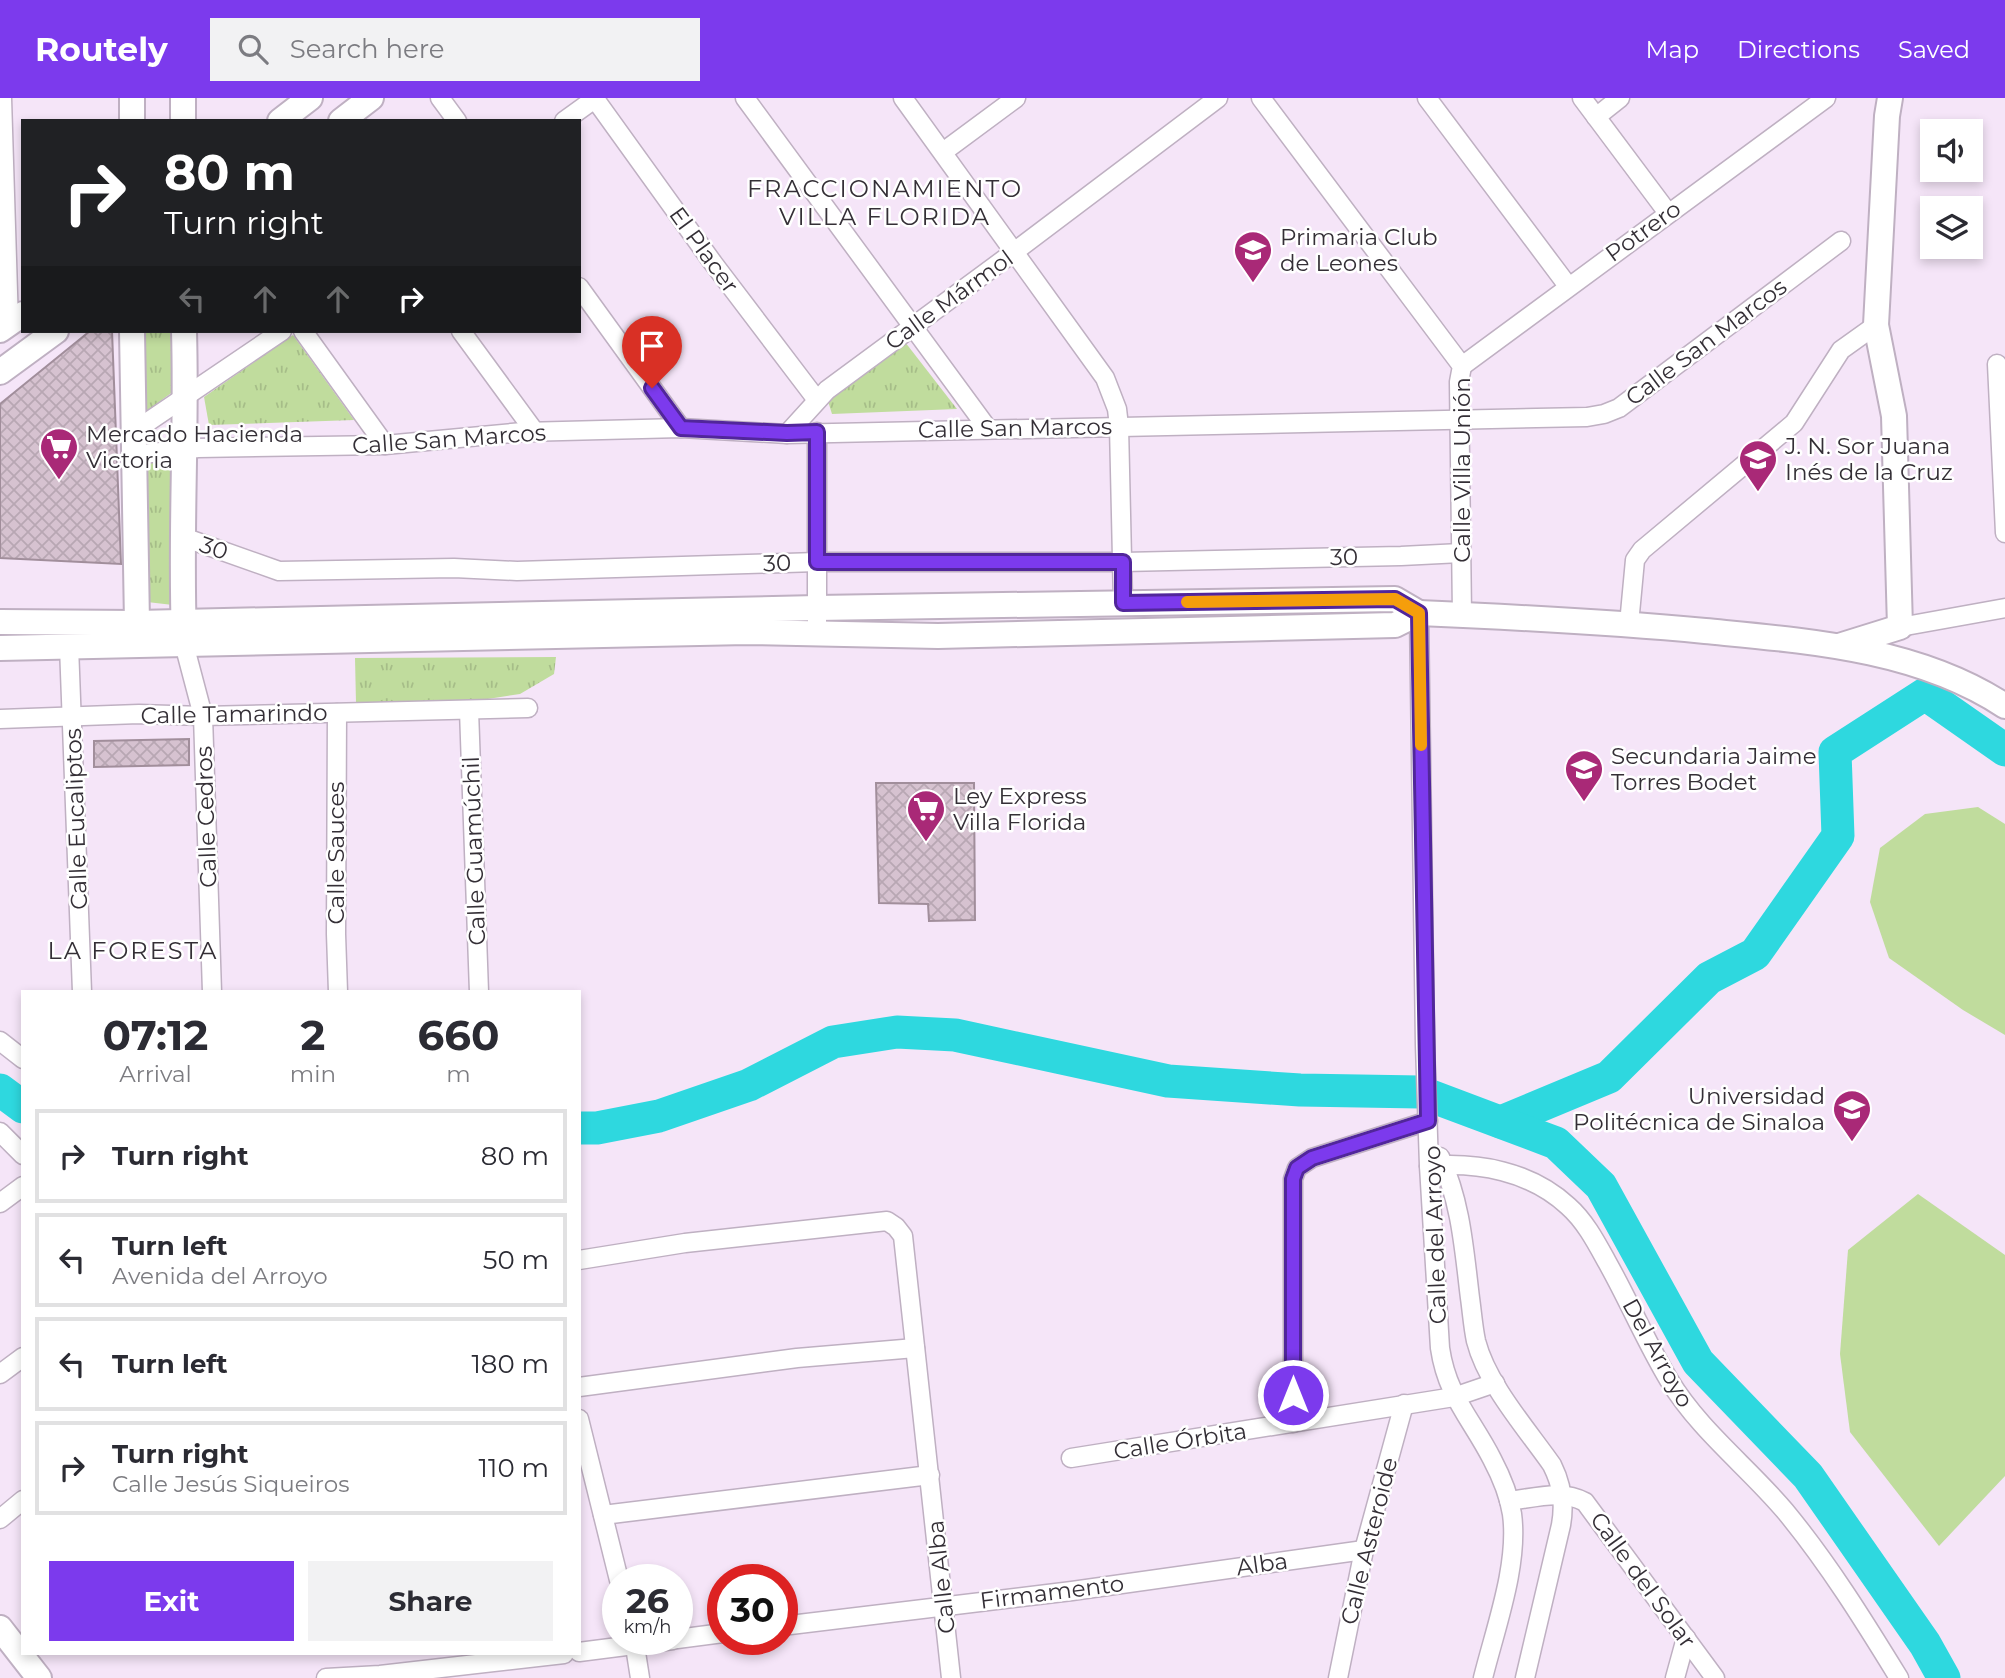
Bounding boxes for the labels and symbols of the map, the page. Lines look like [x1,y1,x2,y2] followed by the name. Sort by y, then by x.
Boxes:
[747,174,1023,231] district label: FRACCIONAMIENTO VILLA FLORIDA
[1600,194,1686,268] street label: Potrero
[663,201,745,299] street label: El Placer
[1280,223,1438,277] place label: Primaria Club de Leones
[1232,229,1274,284] school or university icon: Primaria Club de Leones
[879,244,1019,356] street label: Calle Mármol
[1620,272,1792,412] street label: Calle San Marcos
[622,316,682,388] pin
[1448,377,1476,563] street label: Calle Villa Unión
[918,412,1112,444] street label: Calle San Marcos
[351,418,547,460] street label: Calle San Marcos
[86,420,303,474] place label: Mercado Hacienda Victoria
[38,426,80,481] supermarket icon: Mercado Hacienda Victoria
[1784,432,1953,486] place label: J. N. Sor Juana Inés de la Cruz
[1737,438,1779,493] school or university icon: J. N. Sor Juana Inés de la Cruz
[196,530,232,566] street label: 30
[1330,543,1358,571] street label: 30
[762,549,792,577] street label: 30
[140,698,328,730] street label: Calle Tamarindo
[59,728,93,910] street label: Calle Eucaliptos
[1611,742,1817,796] place label: Secundaria Jaime Torres Bodet
[190,746,222,888] street label: Calle Cedros
[1563,748,1605,803] school or university icon: Secundaria Jaime Torres Bodet
[457,756,491,946] street label: Calle Guamúchil
[322,781,350,925] street label: Calle Sauces
[953,782,1087,836] place label: Ley Express Villa Florida
[905,788,947,843] supermarket icon: Ley Express Villa Florida
[48,936,218,965] district label: LA FORESTA
[1573,1082,1825,1136] place label: Universidad Politécnica de Sinaloa
[1831,1088,1873,1143] school or university icon: Universidad Politécnica de Sinaloa
[1418,1145,1452,1325] street label: Calle del Arroyo
[1617,1294,1699,1412] street label: Del Arroyo
[1256,1358,1330,1432] position arrow
[1111,1417,1249,1465] street label: Calle Órbita
[1335,1454,1403,1628] street label: Calle Asteroide
[1584,1507,1702,1653] street label: Calle del Solar
[921,1519,961,1635] street label: Calle Alba
[1234,1547,1290,1581] street label: Alba
[707,1564,798,1655] speed limit sign: 30
[978,1569,1126,1615] street label: Firmamento

